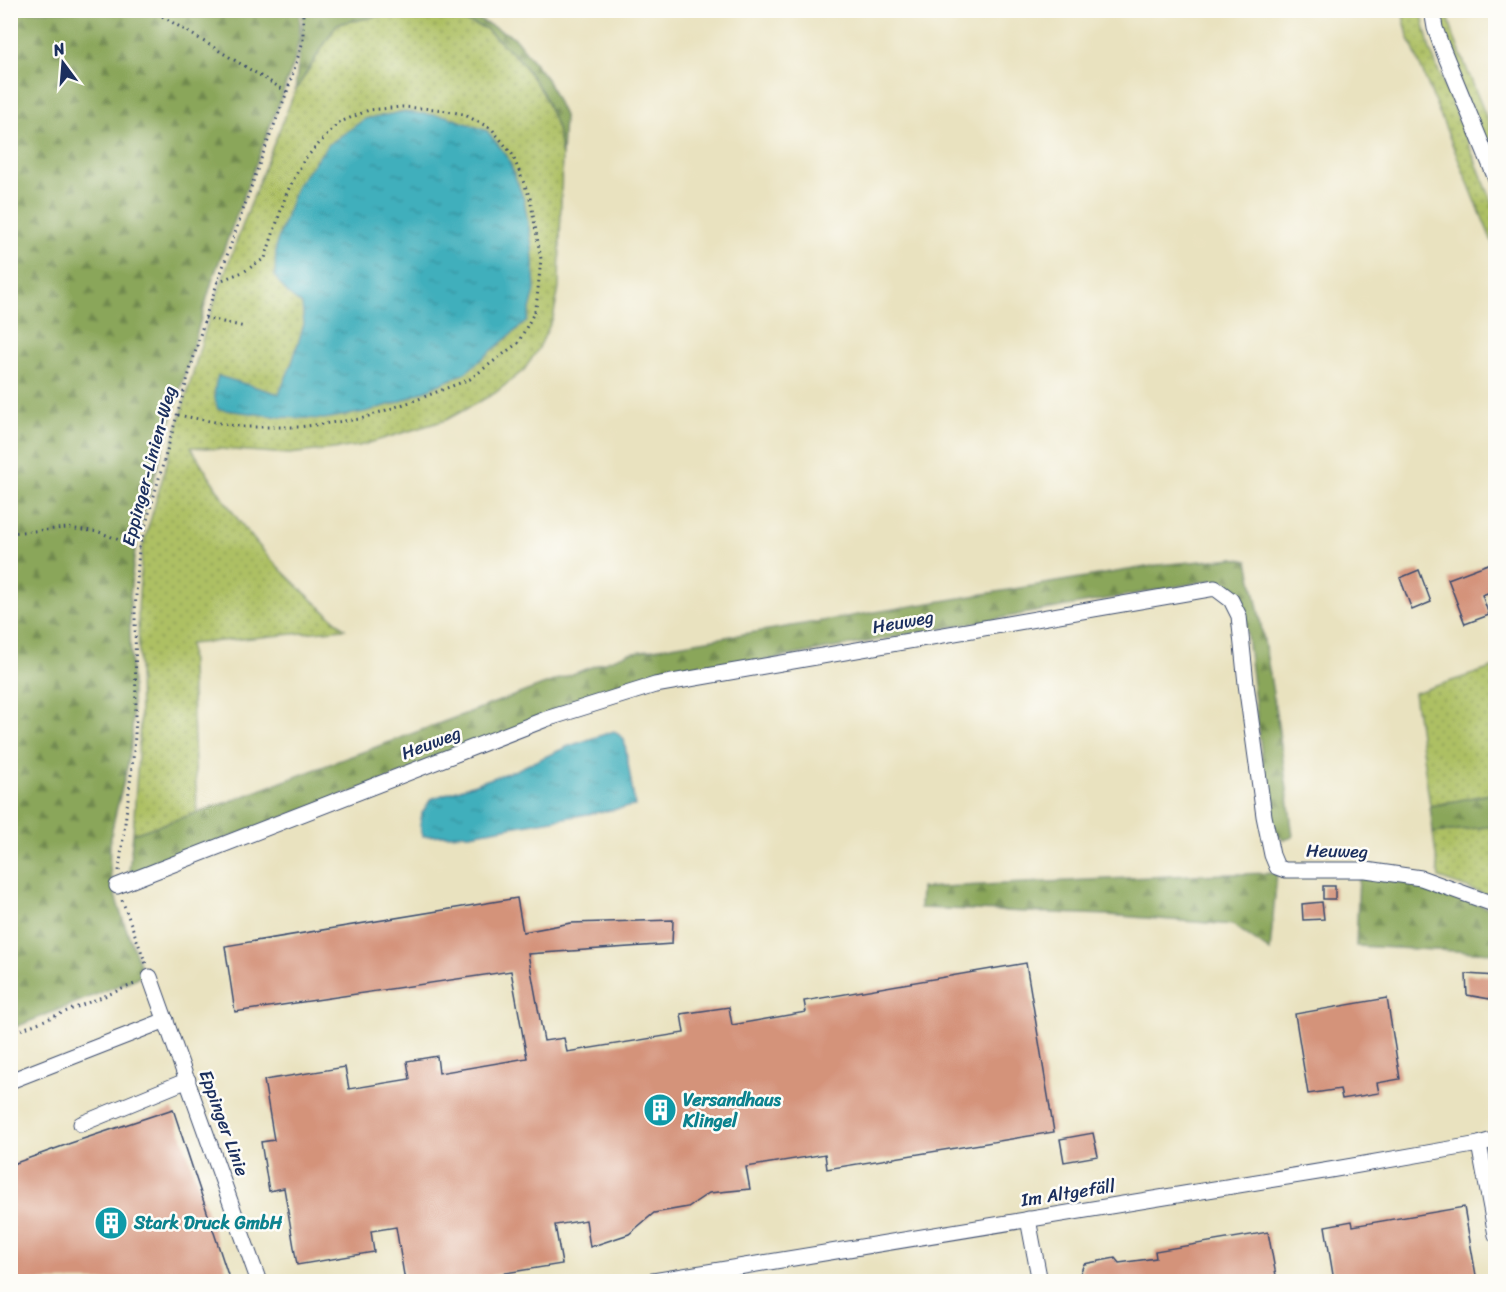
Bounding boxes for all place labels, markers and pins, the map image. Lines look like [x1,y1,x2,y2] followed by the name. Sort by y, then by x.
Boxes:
[682,1084,782,1137] place label: Versandhaus Klingel
[642,1092,678,1128] building icon: Versandhaus Klingel
[93,1205,129,1241] building icon: Stark Druck GmbH
[133,1207,282,1239] place label: Stark Druck GmbH

